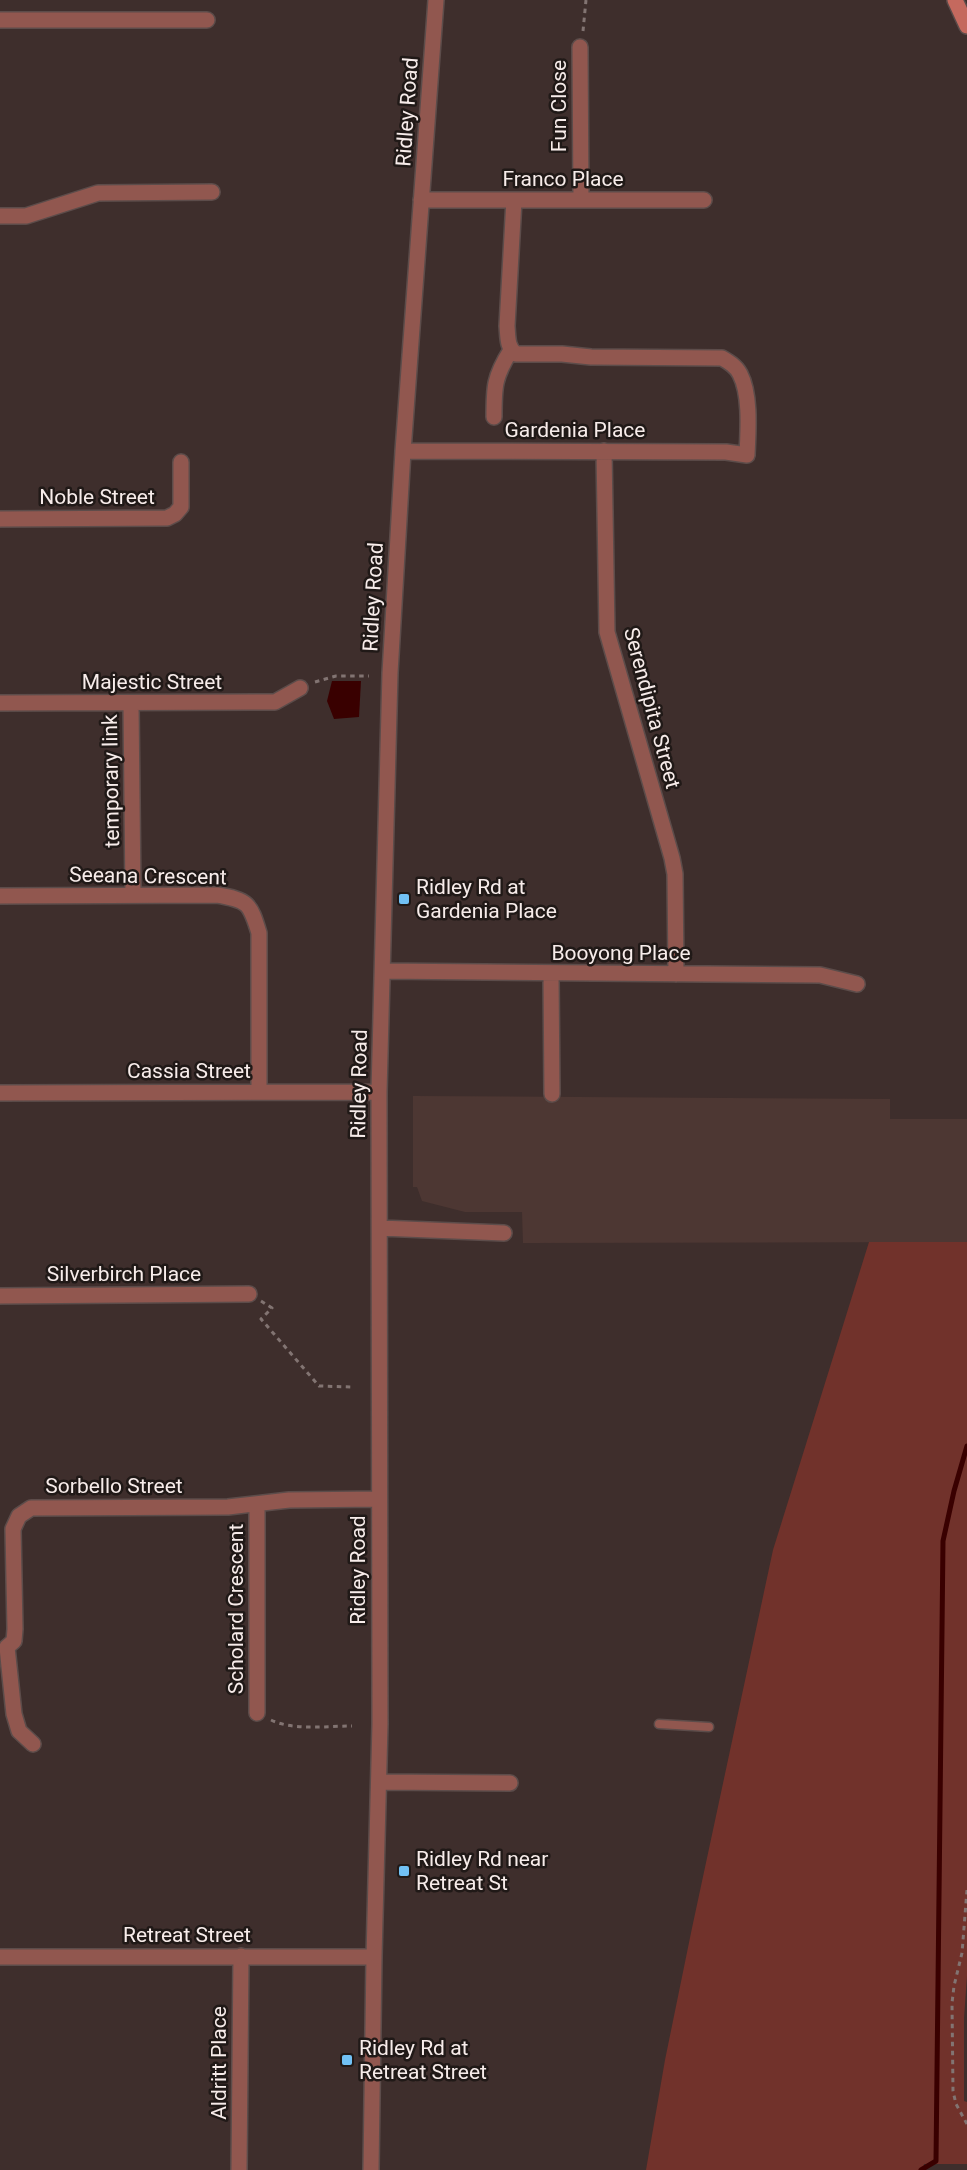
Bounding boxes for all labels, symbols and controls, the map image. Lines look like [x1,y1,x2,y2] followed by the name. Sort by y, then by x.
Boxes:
[391,57,423,167] street label: Ridley Road
[547,60,571,152] street label: Fun Close
[502,167,624,191] street label: Franco Place
[505,418,645,442] street label: Gardenia Place
[39,485,155,509] street label: Noble Street
[358,542,388,652] street label: Ridley Road
[619,625,685,791] street label: Serendipita Street
[82,670,222,694] street label: Majestic Street
[98,714,124,848] street label: temporary link
[69,863,227,889] street label: Seeana Crescent
[416,875,557,923] place label: Ridley Rd at Gardenia Place
[397,892,411,906] marker: Ridley Rd at Gardenia Place
[551,941,691,965] street label: Booyong Place
[346,1029,372,1139] street label: Ridley Road
[127,1059,251,1083] street label: Cassia Street
[47,1262,201,1286] street label: Silverbirch Place
[45,1474,183,1498] street label: Sorbello Street
[346,1515,370,1625] street label: Ridley Road
[224,1524,248,1694] street label: Scholard Crescent
[416,1847,548,1895] place label: Ridley Rd near Retreat St
[397,1864,411,1878] marker: Ridley Rd near Retreat St
[123,1923,251,1947] street label: Retreat Street
[207,2006,231,2120] street label: Aldritt Place
[359,2036,487,2084] place label: Ridley Rd at Retreat Street
[340,2053,354,2067] marker: Ridley Rd at Retreat Street

